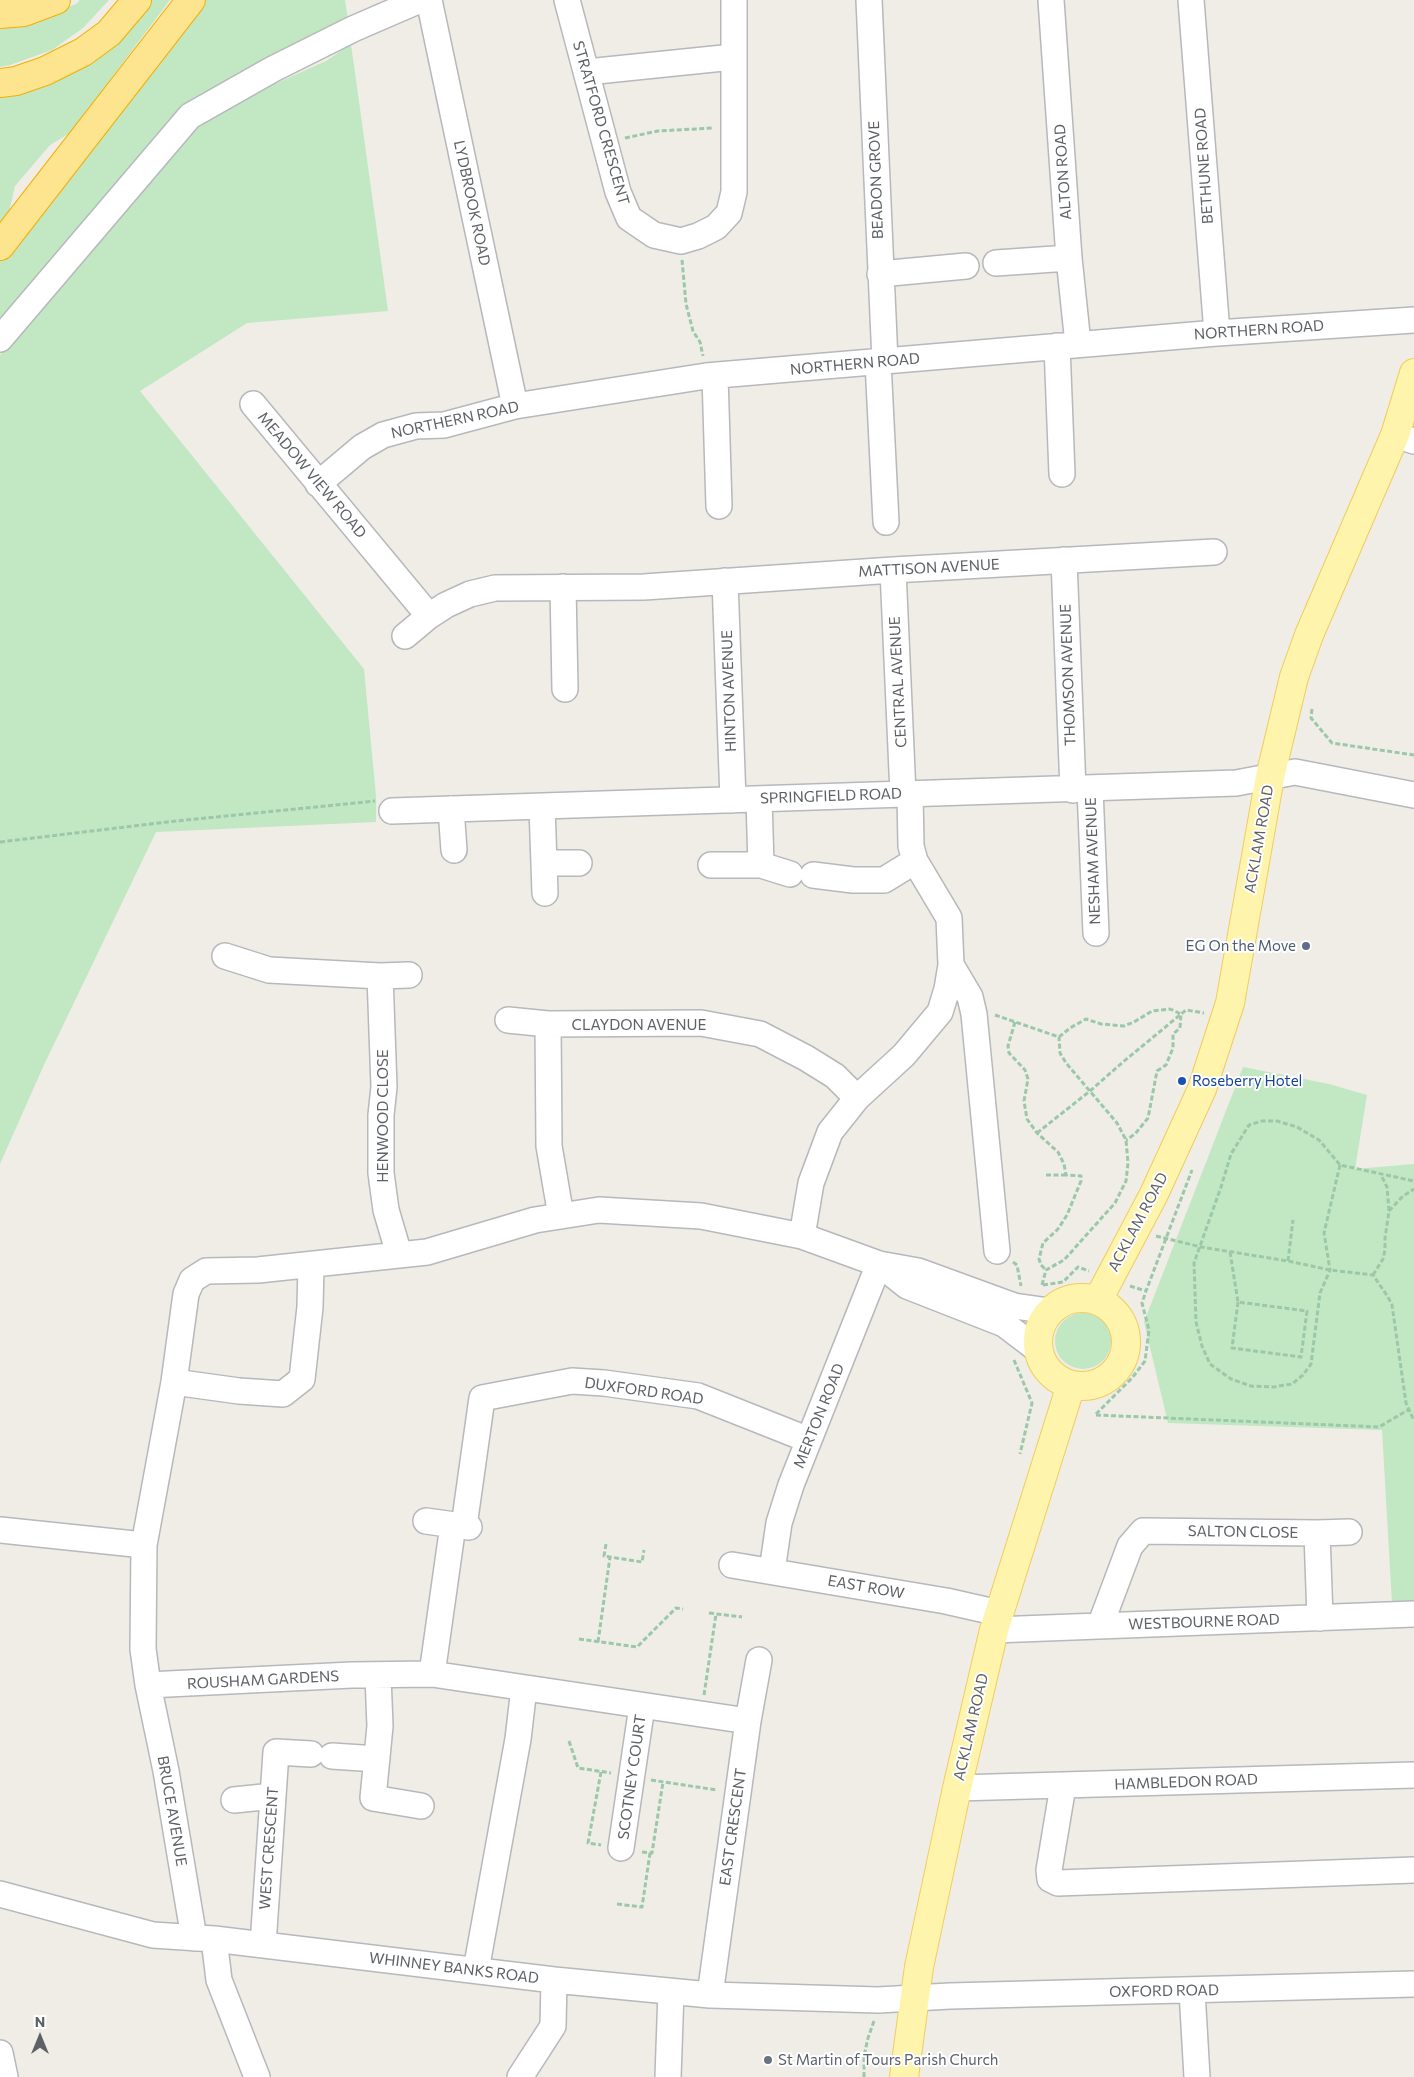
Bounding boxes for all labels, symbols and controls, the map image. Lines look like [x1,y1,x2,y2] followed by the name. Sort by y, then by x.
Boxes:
[569,39,633,207] street label: STRATFORD CRESCENT
[1191,107,1217,225] street label: BETHUNE ROAD
[865,121,887,239] street label: BEADON GROVE
[1051,123,1075,221] street label: ALTON ROAD
[450,139,494,267] street label: LYDBROOK ROAD
[1193,316,1325,344] street label: NORTHERN ROAD
[789,349,921,379] street label: NORTHERN ROAD
[389,398,521,442] street label: NORTHERN ROAD
[254,408,370,542] street label: MEADOW VIEW ROAD
[858,555,1000,581] street label: MATTISON AVENUE
[1057,604,1079,746] street label: THOMSON AVENUE
[886,616,910,748] street label: CENTRAL AVENUE
[718,630,740,752] street label: HINTON AVENUE
[1241,784,1277,894] street label: ACKLAM ROAD
[760,785,902,807] street label: SPRINGFIELD ROAD
[1082,797,1104,925] street label: NESHAM AVENUE
[1186,937,1296,955] place label: EG On the Move
[1300,940,1312,952] marker: EG On the Move
[572,1016,706,1034] street label: CLAYDON AVENUE
[374,1049,392,1183] street label: HENWOOD CLOSE
[1192,1072,1302,1090] place label: Roseberry Hotel
[1176,1075,1188,1087] marker: Roseberry Hotel
[1104,1169,1172,1275] street label: ACKLAM ROAD
[790,1361,848,1471] street label: MERTON ROAD
[583,1374,705,1408] street label: DUXFORD ROAD
[1188,1522,1298,1542] street label: SALTON CLOSE
[826,1571,906,1603] street label: EAST ROW
[1128,1610,1280,1634] street label: WESTBOURNE ROAD
[187,1667,339,1693] street label: ROUSHAM GARDENS
[950,1672,992,1782] street label: ACKLAM ROAD
[614,1713,650,1841] street label: SCOTNEY COURT
[153,1754,191,1868] street label: BRUCE AVENUE
[716,1767,750,1887] street label: EAST CRESCENT
[1114,1770,1258,1794] street label: HAMBLEDON ROAD
[256,1786,282,1910] street label: WEST CRESCENT
[368,1949,540,1987] street label: WHINNEY BANKS ROAD
[1109,1981,1219,2001] street label: OXFORD ROAD
[15,2012,65,2062] north arrow
[35,2013,45,2030] text: N
[778,2051,998,2069] place label: St Martin of Tours Parish Church
[762,2054,774,2066] marker: St Martin of Tours Parish Church

